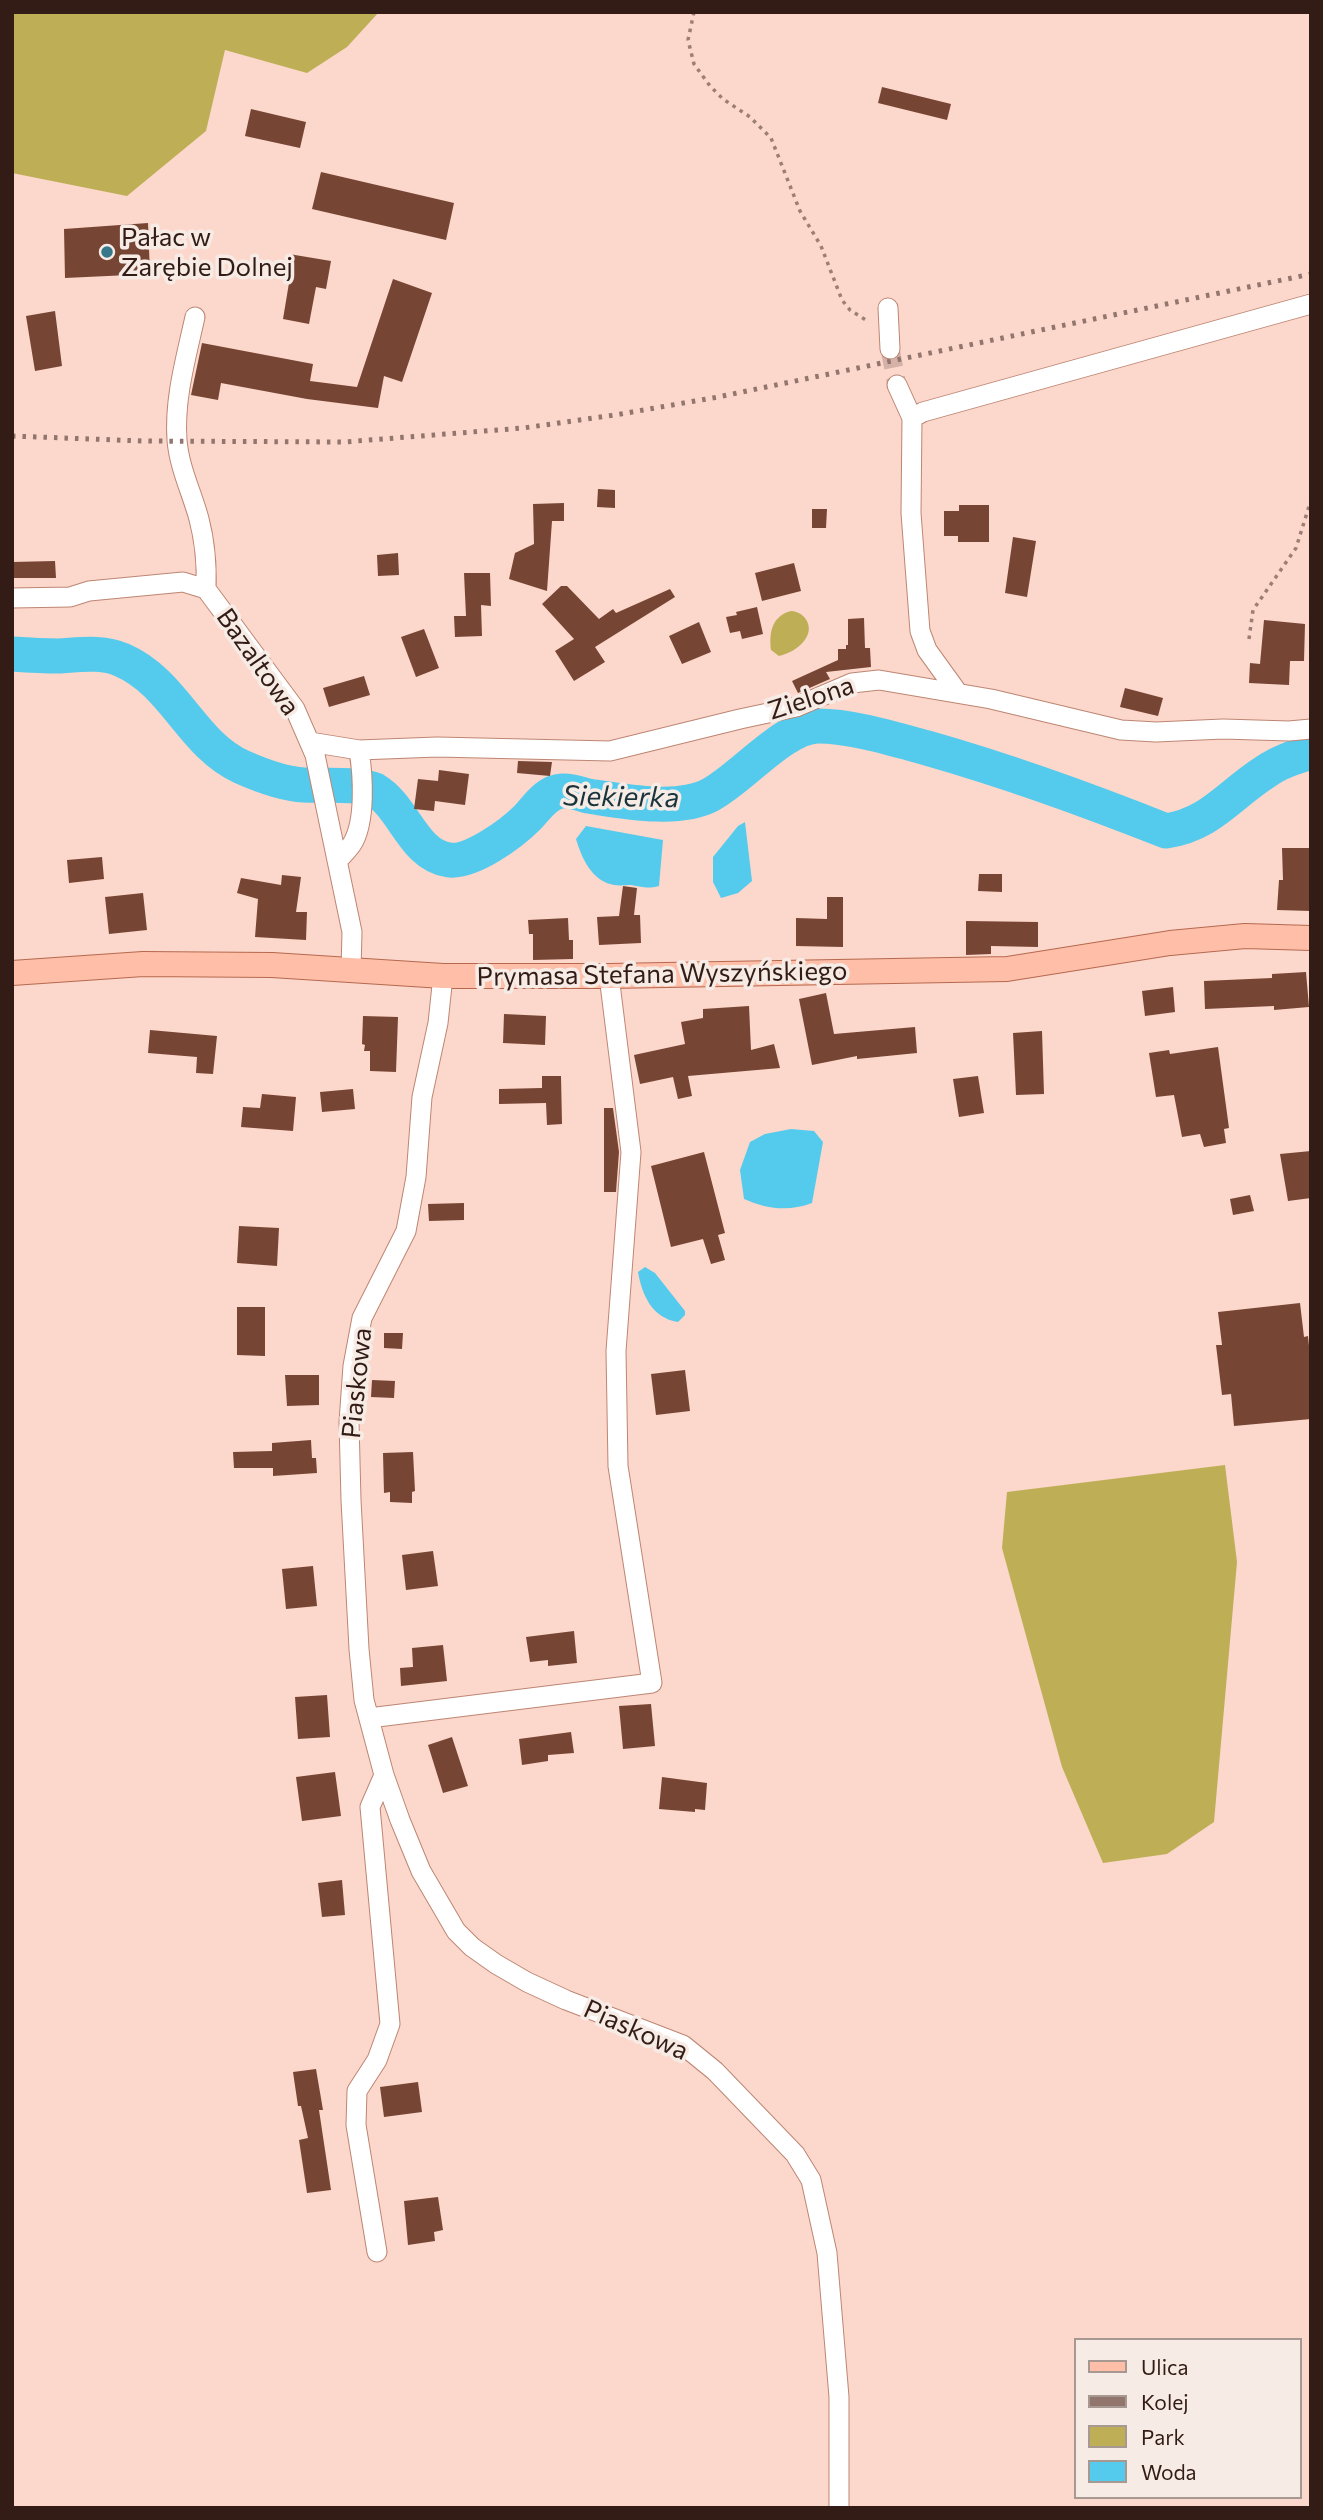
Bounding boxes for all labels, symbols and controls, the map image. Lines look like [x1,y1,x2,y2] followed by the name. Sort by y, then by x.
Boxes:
[121,221,293,282] place label: Pałac w Zarębie Dolnej
[99,244,115,260] marker: Pałac w Zarębie Dolnej
[210,603,306,721] street label: Bazaltowa
[764,669,858,727] street label: Zielona
[562,779,680,815] water label: Siekierka
[476,955,848,993] street label: Prymasa Stefana Wyszyńskiego
[336,1326,378,1440] street label: Piaskowa
[579,1993,693,2067] street label: Piaskowa
[1074,2338,1302,2499] legend
[1141,2354,1188,2379] text: Ulica
[1141,2389,1189,2414] text: Kolej
[1141,2424,1185,2449] text: Park
[1141,2459,1197,2484] text: Woda

